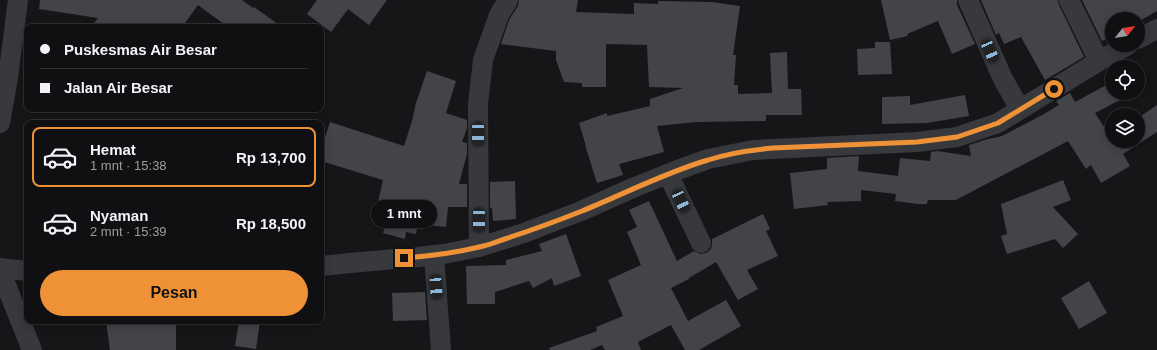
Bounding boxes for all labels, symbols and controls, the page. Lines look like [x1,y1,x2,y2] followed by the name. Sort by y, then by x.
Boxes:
[1105,12,1145,52] north arrow
[1105,12,1145,148] map controls
[980,38,1000,64] car
[64,41,217,58] text: Puskesmas Air Besar
[1105,60,1145,100] button: locate
[64,79,173,96] text: Jalan Air Besar
[1045,80,1063,98] route start
[1105,108,1145,148] button: layers
[472,122,484,146] car
[42,139,78,175] icon: car
[90,141,136,158] text: Hemat
[236,149,306,166] text: Rp 13,700
[90,158,167,173] text: 1 mnt · 15:38
[670,188,692,214] car
[371,200,437,228] callout: 1 mnt
[42,205,78,241] icon: car
[387,206,421,221] text: 1 mnt
[90,207,148,224] text: Nyaman
[473,208,485,232] car
[236,215,306,232] text: Rp 18,500
[90,224,167,239] text: 2 mnt · 15:39
[395,249,413,267] route end
[40,270,308,316] button: Pesan
[429,275,443,299] car

